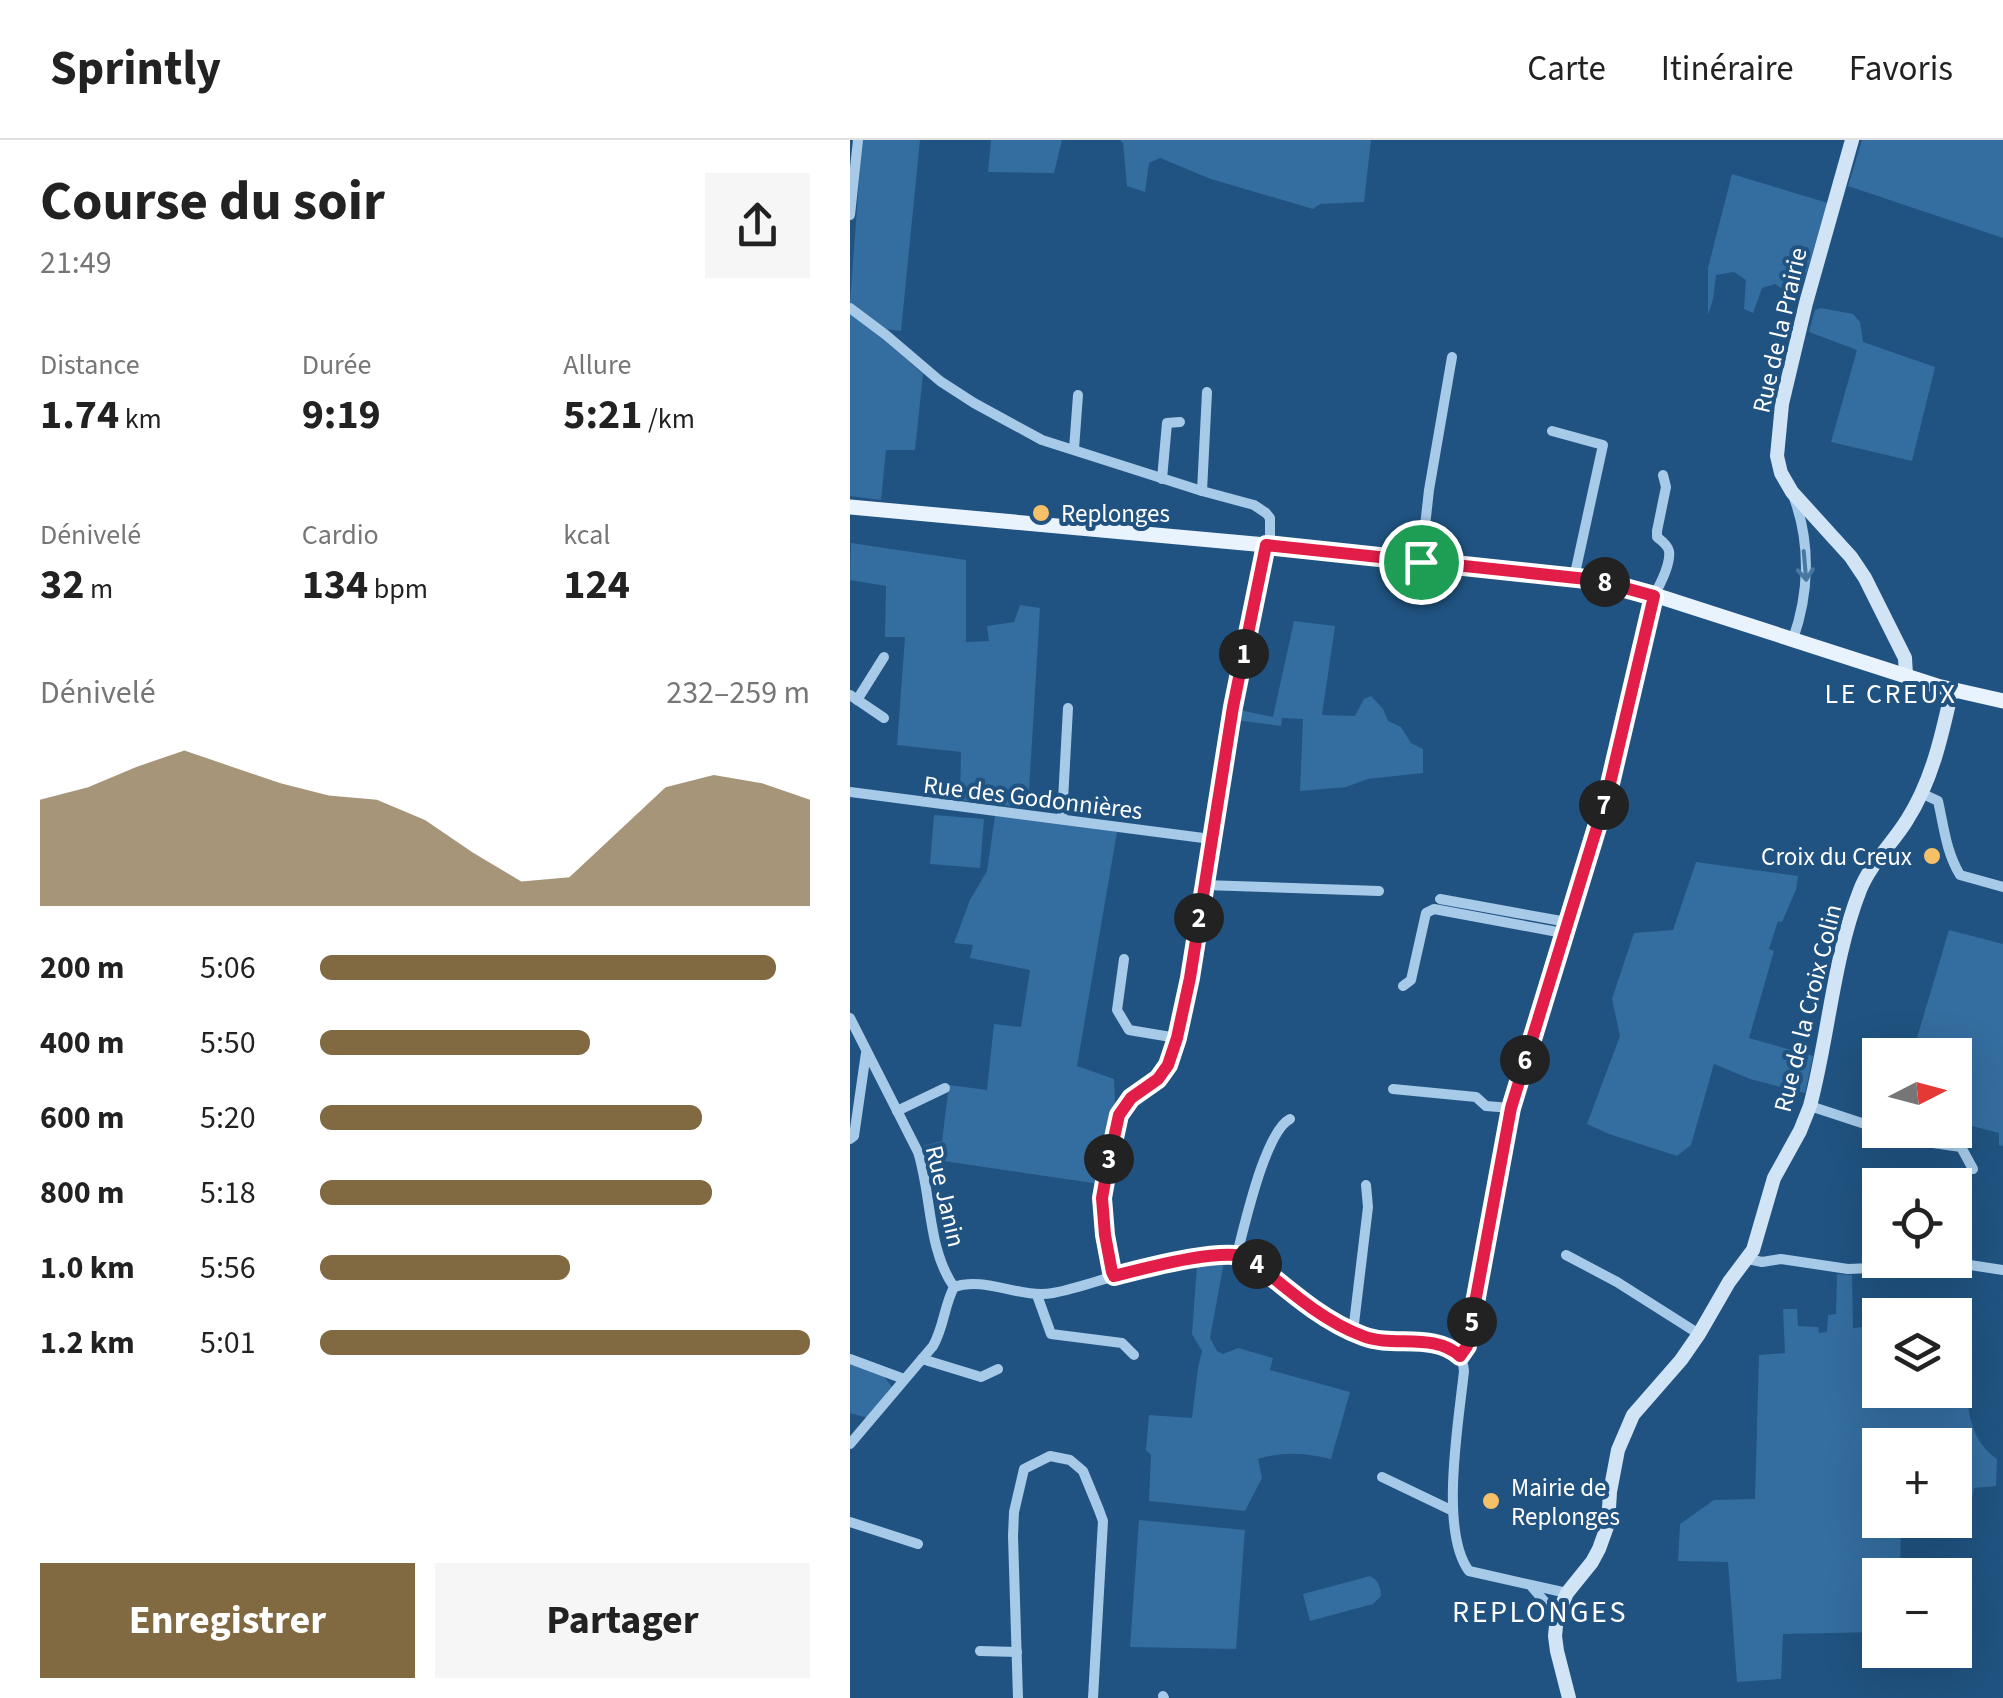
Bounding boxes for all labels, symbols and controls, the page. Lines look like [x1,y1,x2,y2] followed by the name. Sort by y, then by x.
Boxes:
[50,35,221,103] text: Sprintly
[1527,44,1606,94] text: Carte
[1661,44,1794,94] text: Itinéraire
[1849,44,1953,94] text: Favoris
[40,163,385,241] text: Course du soir
[705,173,810,278] button: share
[40,240,112,286] text: 21:49
[1743,244,1816,416] street label: Rue de la Prairie
[40,345,140,385] text: Distance
[302,345,371,385] text: Durée
[563,345,631,385] text: Allure
[40,385,119,445] text: 1.74
[302,385,381,445] text: 9:19
[563,385,642,445] text: 5:21
[119,399,162,439] text: km
[642,399,695,439] text: /km
[1061,496,1170,532] place label: Replonges
[1030,502,1052,524] marker: Replonges
[40,515,141,555] text: Dénivelé
[302,515,379,555] text: Cardio
[563,515,610,555] text: kcal
[1379,520,1464,605] pin
[1394,535,1449,590] icon: arrive
[1796,549,1815,581] one-way arrow
[40,555,84,615] text: 32
[302,555,368,615] text: 134
[563,555,630,615] text: 124
[1580,557,1630,607] pin: 8
[1598,562,1612,602] text: 8
[84,569,113,609] text: m
[368,569,428,609] text: bpm
[1219,629,1269,679] pin: 1
[1237,634,1251,674] text: 1
[40,670,156,716] text: Dénivelé
[666,670,810,716] text: 232–259 m
[1825,674,1957,714] district label: LE CREUX
[921,767,1145,829] street label: Rue des Godonnières
[1579,780,1629,830] pin: 7
[1597,785,1611,825] text: 7
[1761,839,1912,875] place label: Croix du Creux
[1921,845,1943,867] marker: Croix du Creux
[1174,893,1224,943] pin: 2
[1192,898,1206,938] text: 2
[1765,901,1851,1116] street label: Rue de la Croix Colin
[40,945,125,991] text: 200 m
[200,945,256,991] text: 5:06
[40,1020,125,1066] text: 400 m
[200,1020,256,1066] text: 5:50
[1500,1035,1550,1085] pin: 6
[1862,1038,1972,1148] north arrow
[1862,1038,1972,1668] map controls
[1518,1040,1532,1080] text: 6
[40,1095,125,1141] text: 600 m
[200,1095,256,1141] text: 5:20
[1084,1134,1134,1184] pin: 3
[1102,1139,1116,1179] text: 3
[916,1142,974,1251] street label: Rue Janin
[1862,1168,1972,1278] button: locate
[40,1170,125,1216] text: 800 m
[200,1170,256,1216] text: 5:18
[1232,1239,1282,1289] pin: 4
[1250,1244,1264,1284] text: 4
[40,1245,135,1291] text: 1.0 km
[200,1245,256,1291] text: 5:56
[1447,1297,1497,1347] pin: 5
[1862,1298,1972,1408] button: layers
[1465,1302,1479,1342] text: 5
[40,1320,135,1366] text: 1.2 km
[200,1320,256,1366] text: 5:01
[1862,1428,1972,1538] button: +
[1511,1470,1620,1535] place label: Mairie de Replonges
[1480,1490,1502,1512] marker: Mairie de Replonges
[1862,1558,1972,1668] button: −
[40,1563,415,1678] button: Enregistrer
[435,1563,810,1678] button: Partager
[1452,1591,1628,1634] district label: REPLONGES

